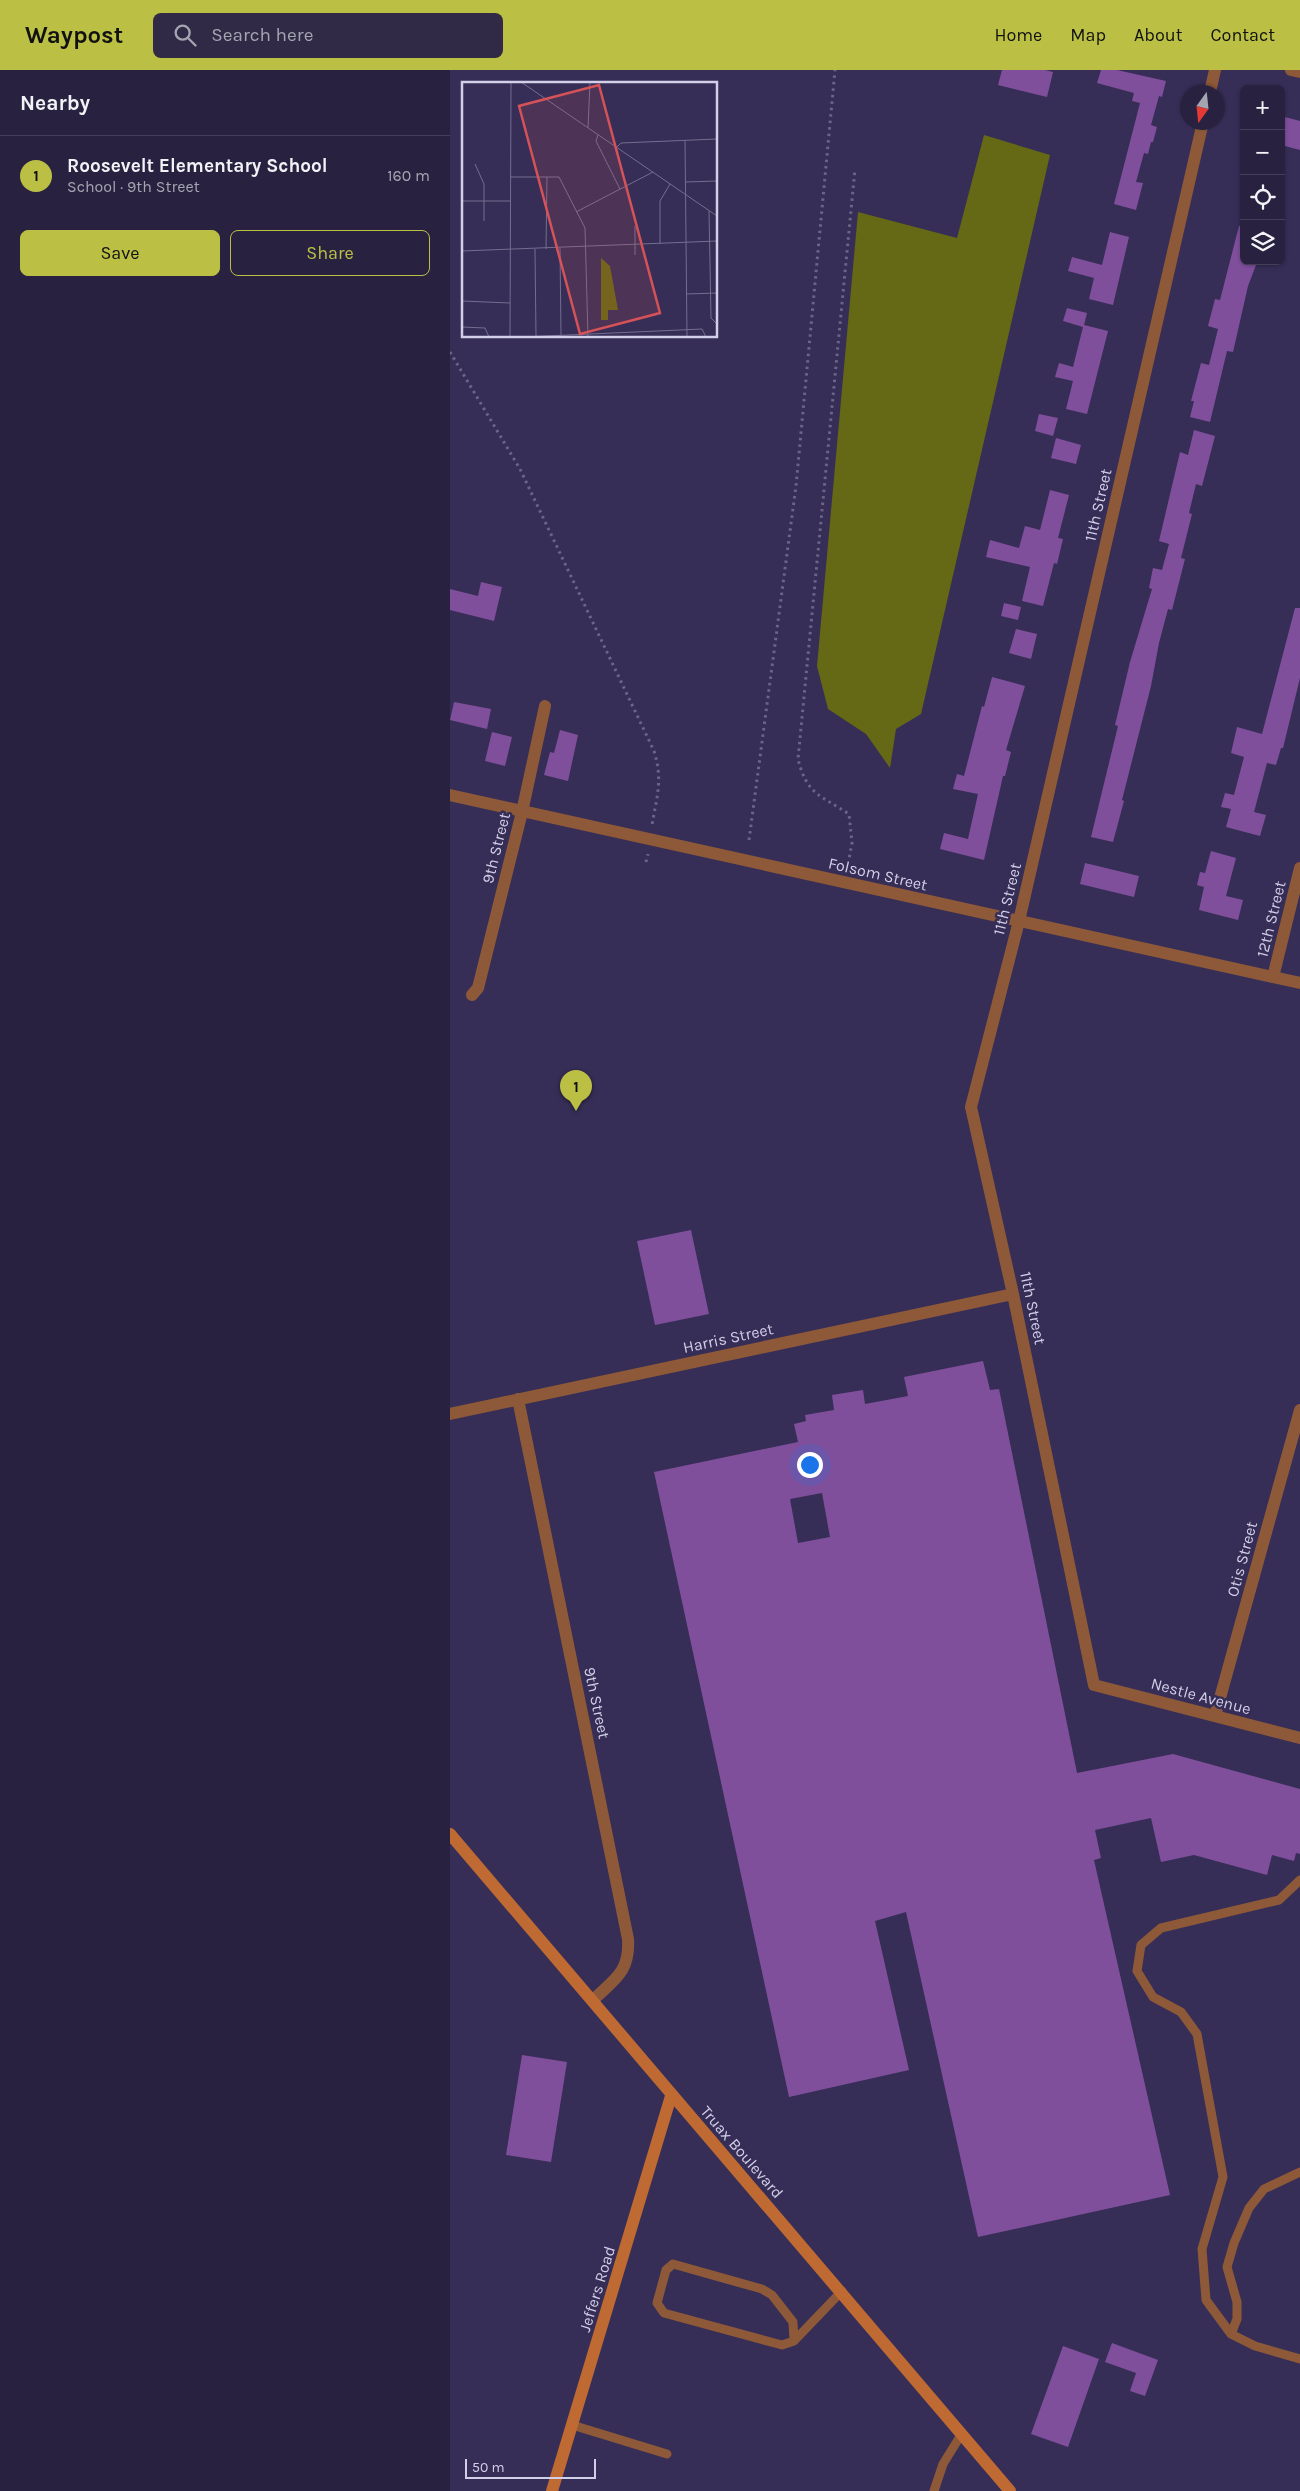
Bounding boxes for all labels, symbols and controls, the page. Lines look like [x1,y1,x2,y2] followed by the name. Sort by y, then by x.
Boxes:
[153,13,503,58] search box
[25,21,123,49] text: Waypost
[171,21,199,49] icon: search
[211,24,313,46] text: Search here
[994,24,1042,46] text: Home
[1070,24,1106,46] text: Map
[1134,24,1183,46] text: About
[1211,24,1275,46] text: Contact
[462,82,718,338] inset map
[1180,85,1225,130] north arrow
[1240,85,1285,265] map controls
[1240,85,1285,130] button: +
[20,91,90,115] text: Nearby
[1240,130,1285,175] button: −
[67,155,328,177] text: Roosevelt Elementary School
[33,166,39,185] text: 1
[387,166,430,185] text: 160 m
[1240,175,1285,220] button: locate
[67,177,200,196] text: School · 9th Street
[1240,220,1285,265] button: layers
[20,230,220,276] button: Save
[230,230,430,276] button: Share
[1080,467,1116,543] street label: 11th Street
[478,810,514,886] street label: 9th Street
[827,853,929,895] street label: Folsom Street
[989,861,1025,937] street label: 11th Street
[1252,879,1290,959] street label: 12th Street
[560,1070,592,1111] pin: 1
[1016,1270,1050,1346] street label: 11th Street
[681,1319,775,1357] street label: Harris Street
[797,1452,823,1478] your location
[1223,1519,1261,1599] street label: Otis Street
[580,1665,614,1741] street label: 9th Street
[1149,1674,1253,1718] street label: Nestle Avenue
[697,2102,787,2202] street label: Truax Boulevard
[575,2244,619,2334] street label: Jeffers Road
[465,2456,596,2479] scale bar
[472,2459,505,2476] text: 50 m

